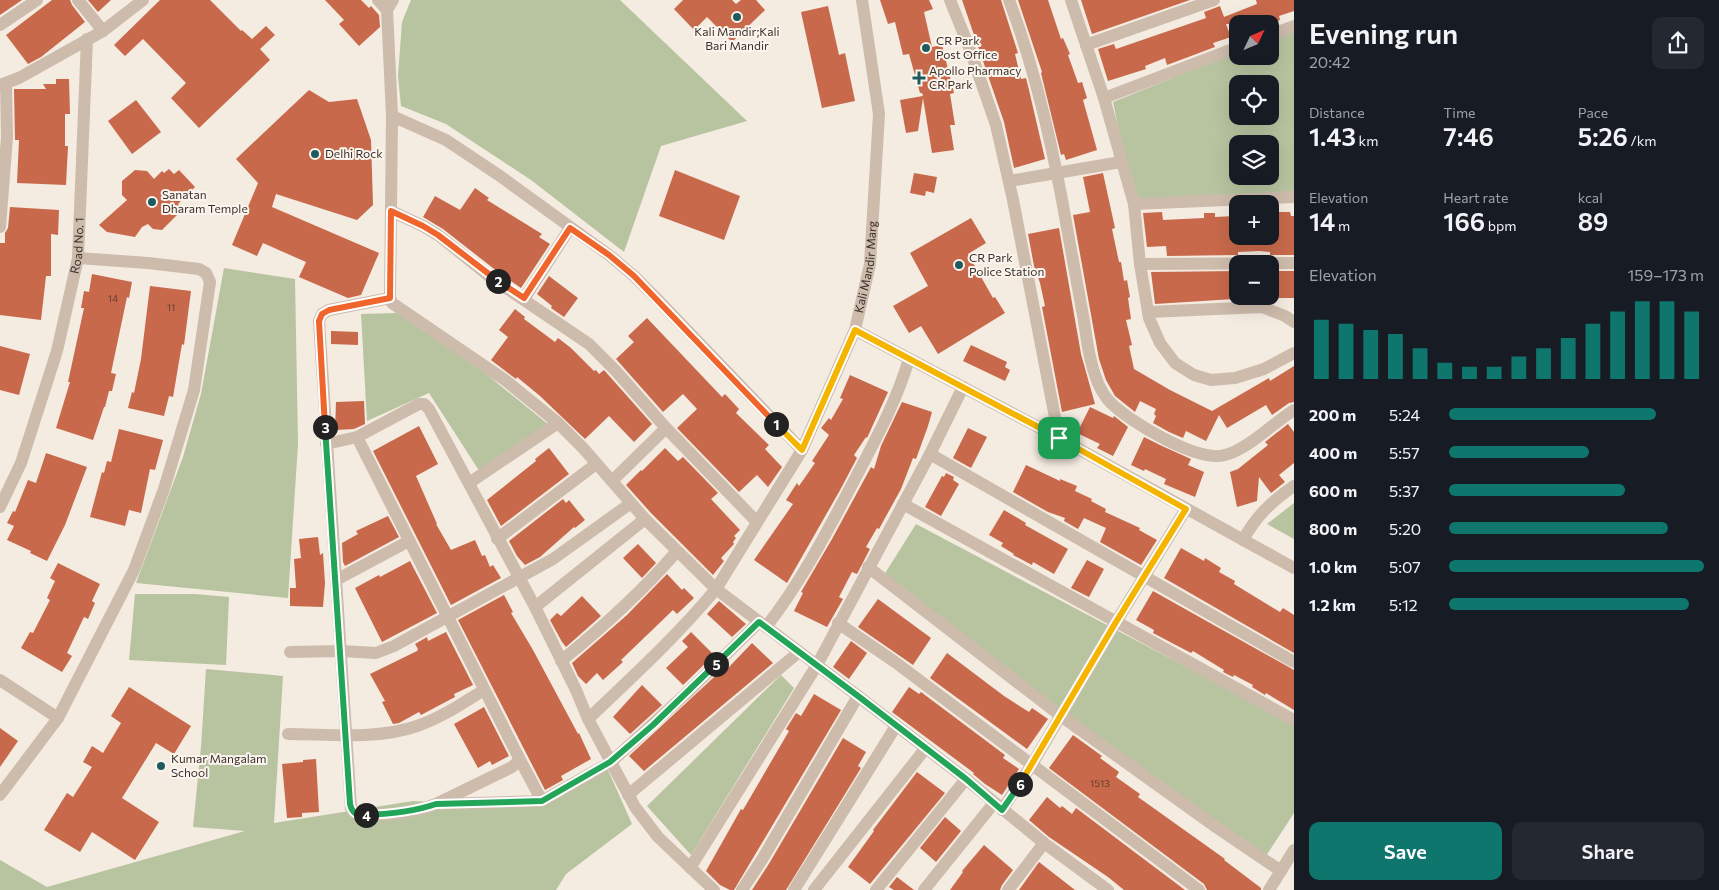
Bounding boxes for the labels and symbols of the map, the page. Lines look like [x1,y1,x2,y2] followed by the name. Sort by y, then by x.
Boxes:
[731,11,743,23] marker: Kali Mandir;Kali Bari Mandir
[1229,15,1279,65] north arrow
[694,24,780,52] place label: Kali Mandir;Kali Bari Mandir
[936,33,997,61] place label: CR Park Post Office
[920,42,932,54] marker: CR Park Post Office
[929,63,1021,91] place label: Apollo Pharmacy CR Park
[913,72,925,84] marker: Apollo Pharmacy CR Park
[325,146,383,160] place label: Delhi Rock
[309,148,321,160] marker: Delhi Rock
[162,187,248,215] place label: Sanatan Dharam Temple
[146,196,158,208] marker: Sanatan Dharam Temple
[67,217,86,275] street label: Road No. 1
[851,220,879,314] street label: Kali Mandir Marg
[969,250,1044,278] place label: CR Park Police Station
[953,259,965,271] marker: CR Park Police Station
[486,268,510,294] pin: 2
[108,292,118,304] house number: 14
[167,301,175,313] house number: 11
[764,412,788,436] pin: 1
[312,414,338,440] pin: 3
[1038,417,1080,459] pin
[704,652,728,676] pin: 5
[171,751,266,779] place label: Kumar Mangalam School
[155,760,167,772] marker: Kumar Mangalam School
[1008,772,1032,796] pin: 6
[1090,777,1110,789] house number: 1513
[354,802,378,828] pin: 4

